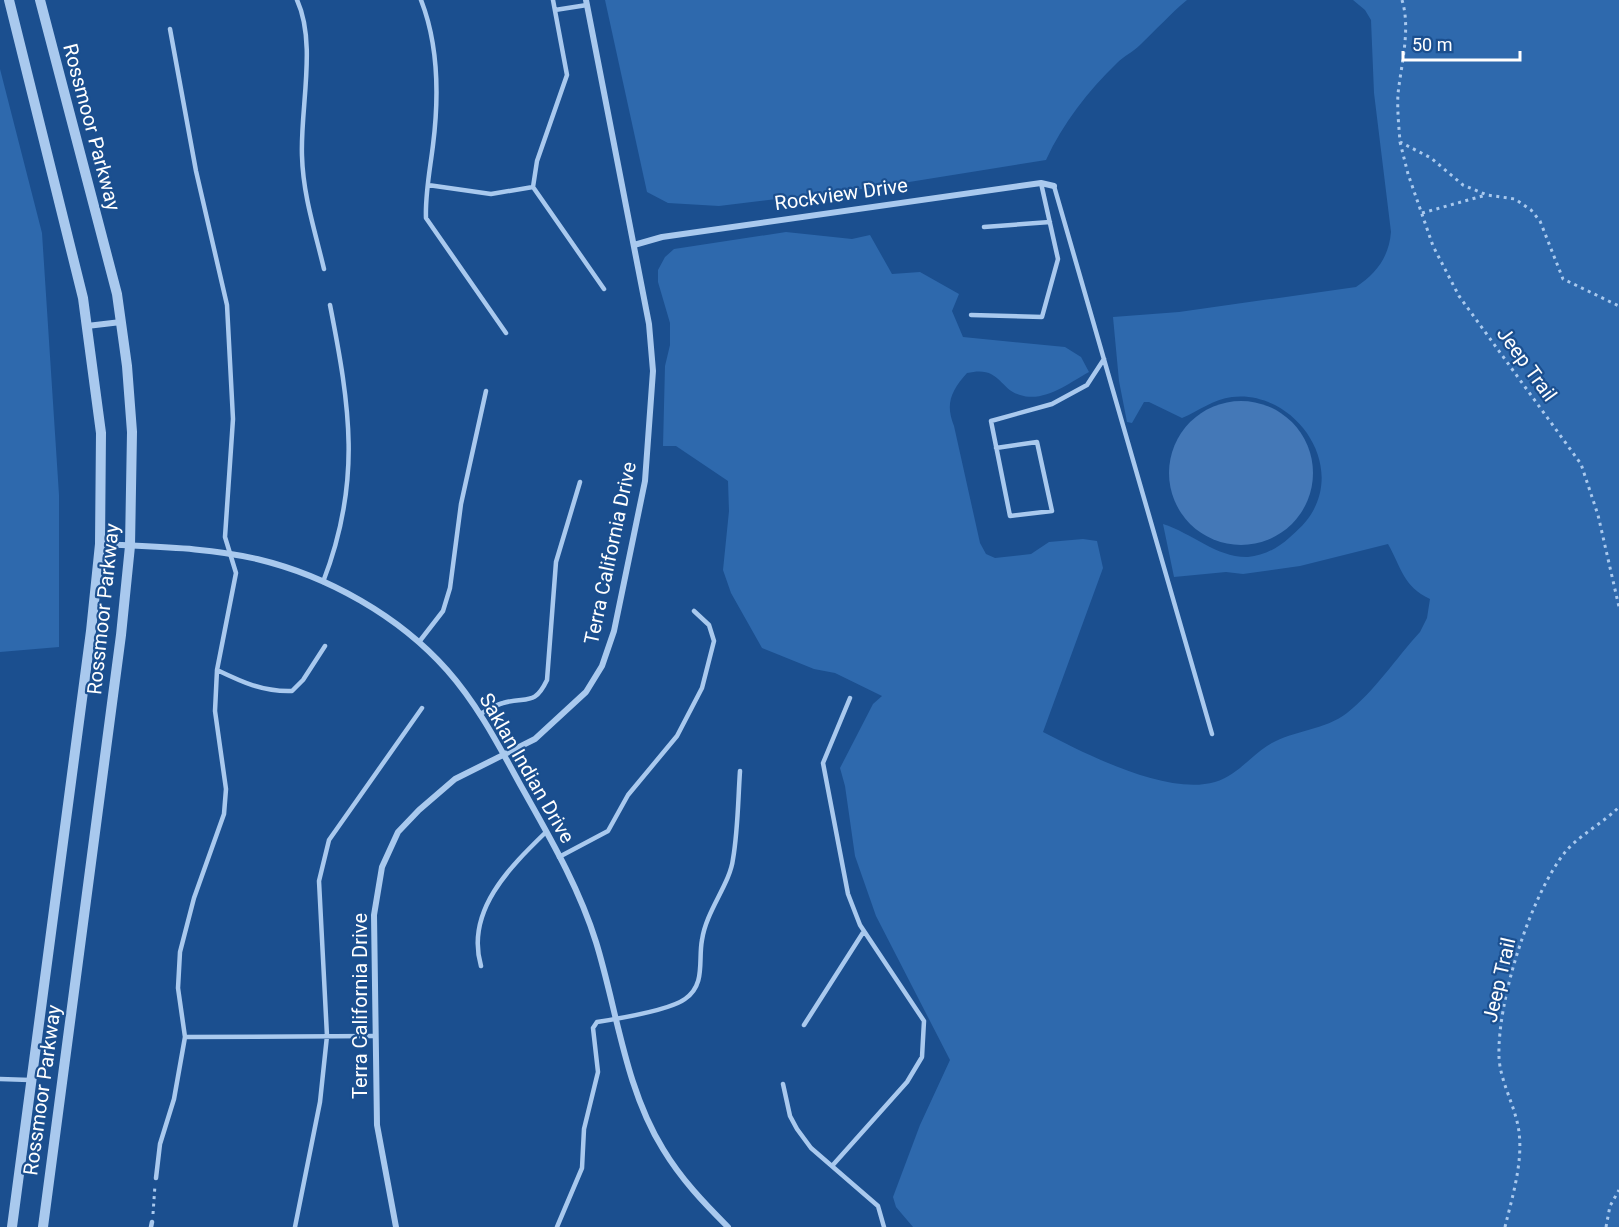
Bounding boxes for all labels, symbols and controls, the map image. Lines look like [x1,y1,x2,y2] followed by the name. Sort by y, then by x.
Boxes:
[1403,24,1520,62] scale bar
[1412,34,1452,55] text: 50 m
[58,41,126,214] street label: Rossmoor Parkway
[773,173,909,215] street label: Rockview Drive
[1492,322,1562,406] street label: Jeep Trail
[579,460,641,646] street label: Terra California Drive
[82,522,124,696] street label: Rossmoor Parkway
[474,689,580,847] street label: Saklan Indian Drive
[348,913,372,1099] street label: Terra California Drive
[1478,935,1520,1025] street label: Jeep Trail
[18,1003,66,1177] street label: Rossmoor Parkway

